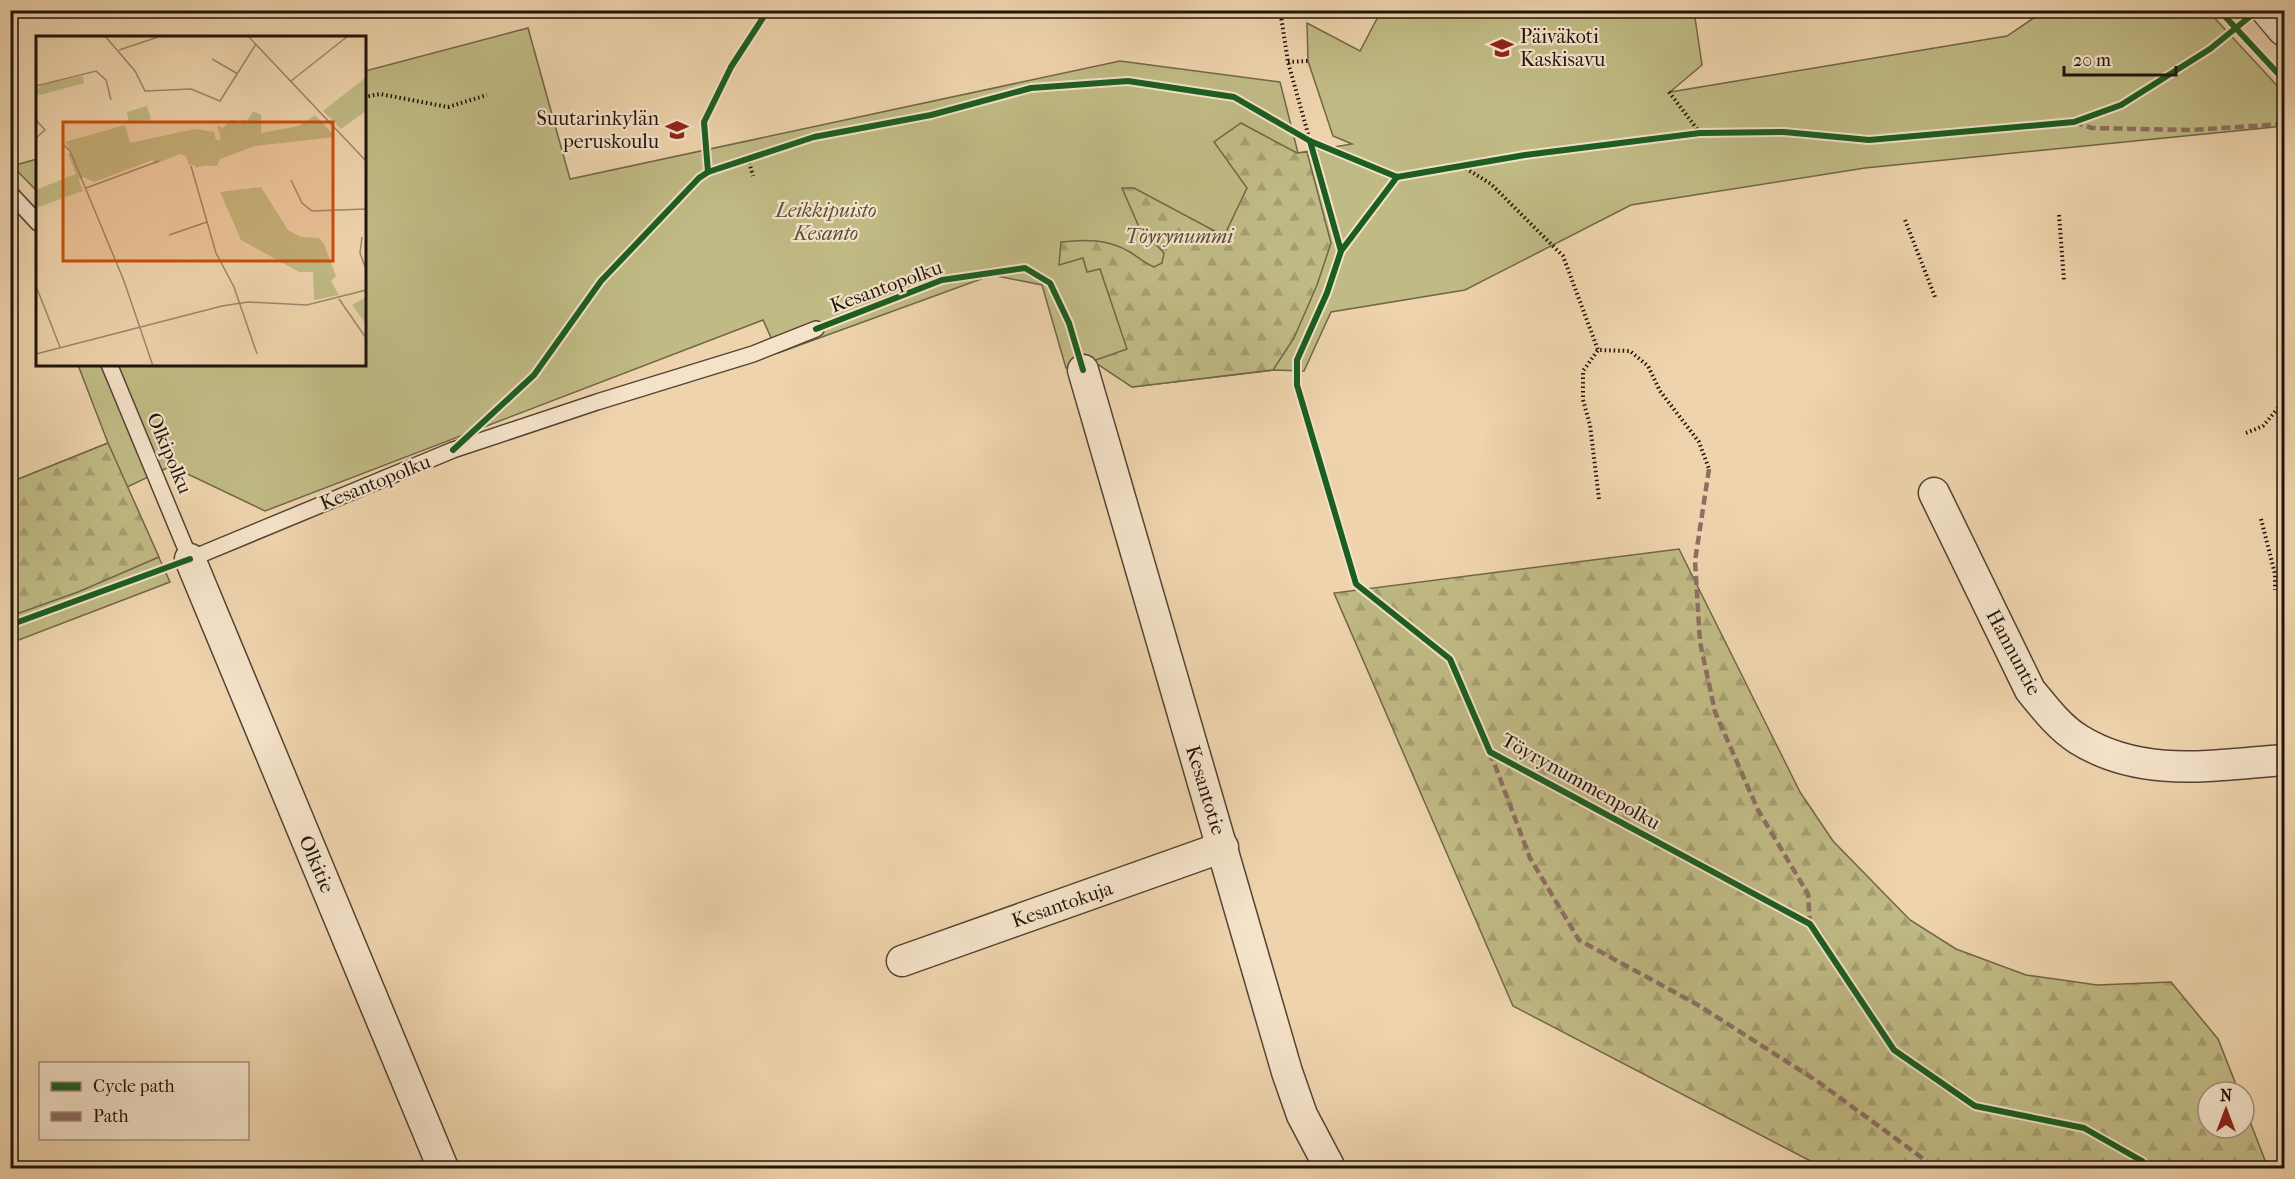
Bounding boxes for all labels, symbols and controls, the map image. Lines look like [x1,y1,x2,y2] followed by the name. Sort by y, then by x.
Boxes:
[1520,25,1606,71] place label: Päiväkoti Kaskisavu
[1489,35,1515,61] school or university icon: Päiväkoti Kaskisavu
[36,36,366,366] inset map
[2064,39,2176,77] scale bar
[2073,50,2111,71] text: 20 m
[537,107,660,153] place label: Suutarinkylän peruskoulu
[664,117,690,143] school or university icon: Suutarinkylän peruskoulu
[774,199,876,245] park label: Leikkipuisto Kesanto
[1125,225,1234,248] park label: Töyrynummi
[827,255,946,317] street label: Kesantopolku
[142,409,197,498] street label: Olkipolku
[316,450,435,515] street label: Kesantopolku
[1981,605,2046,699] street label: Hannuntie
[1497,728,1665,835] street label: Töyrynummenpolku
[1181,743,1230,838] street label: Kesantotie
[294,832,339,897] street label: Olkitie
[1009,876,1116,932] street label: Kesantokuja
[39,1062,249,1140] legend
[93,1076,174,1097] text: Cycle path
[2196,1080,2256,1140] north arrow
[2220,1086,2233,1105] text: N
[93,1106,129,1127] text: Path

